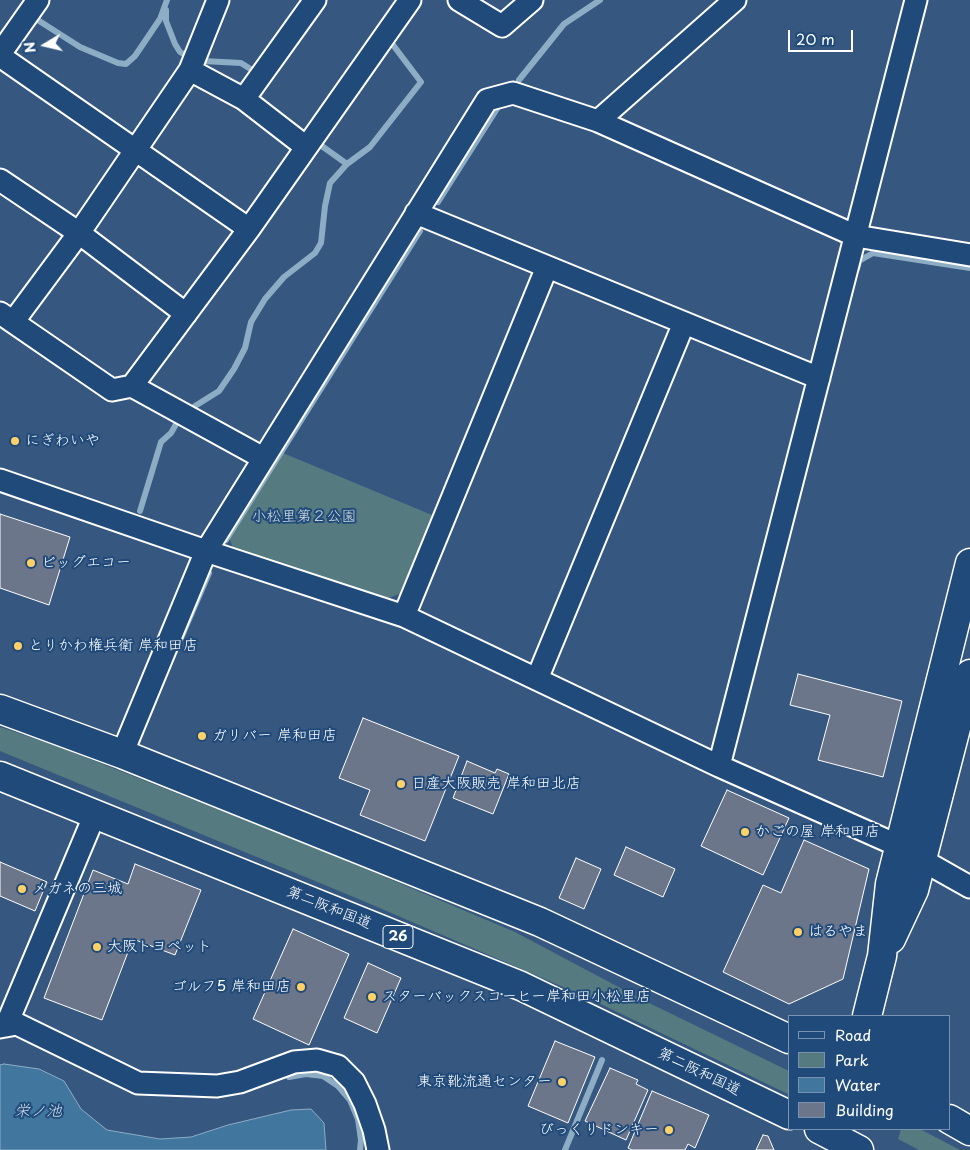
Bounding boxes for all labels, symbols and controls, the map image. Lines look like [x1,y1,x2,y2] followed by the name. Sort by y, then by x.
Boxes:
[20,20,70,70] north arrow
[790,20,855,52] scale bar
[796,27,835,50] text: 20 m
[18,40,41,55] text: N
[25,432,100,450] place label: にぎわいや
[9,435,21,447] marker: にぎわいや
[252,508,356,526] park label: 小松里第２公園
[41,554,131,572] place label: ビッグエコー
[25,557,37,569] marker: ビッグエコー
[28,637,198,655] place label: とりかわ権兵衛 岸和田店
[12,640,24,652] marker: とりかわ権兵衛 岸和田店
[212,727,337,745] place label: ガリバー 岸和田店
[196,730,208,742] marker: ガリバー 岸和田店
[411,775,581,793] place label: 日産大阪販売 岸和田北店
[395,778,407,790] marker: 日産大阪販売 岸和田北店
[755,823,880,841] place label: かごの屋 岸和田店
[739,826,751,838] marker: かごの屋 岸和田店
[32,880,122,898] place label: メガネの三城
[16,883,28,895] marker: メガネの三城
[284,883,374,933] street label: 第二阪和国道
[808,923,868,941] place label: はるやま
[383,926,413,949] road number: 26
[792,926,804,938] marker: はるやま
[107,938,212,956] place label: 大阪トヨペット
[91,941,103,953] marker: 大阪トヨペット
[171,978,291,996] place label: ゴルフ5 岸和田店
[295,981,307,993] marker: ゴルフ5 岸和田店
[382,988,651,1006] place label: スターバックスコーヒー岸和田小松里店
[366,991,378,1003] marker: スターバックスコーヒー岸和田小松里店
[788,1015,950,1130] legend
[835,1023,871,1046] text: Road
[655,1044,743,1100] street label: 第二阪和国道
[835,1048,869,1071] text: Park
[417,1073,552,1091] place label: 東京靴流通センター
[835,1073,880,1096] text: Water
[556,1076,568,1088] marker: 東京靴流通センター
[835,1098,894,1121] text: Building
[14,1102,62,1122] water label: 栄ノ池
[539,1121,659,1139] place label: びっくりドンキー
[663,1124,675,1136] marker: びっくりドンキー

